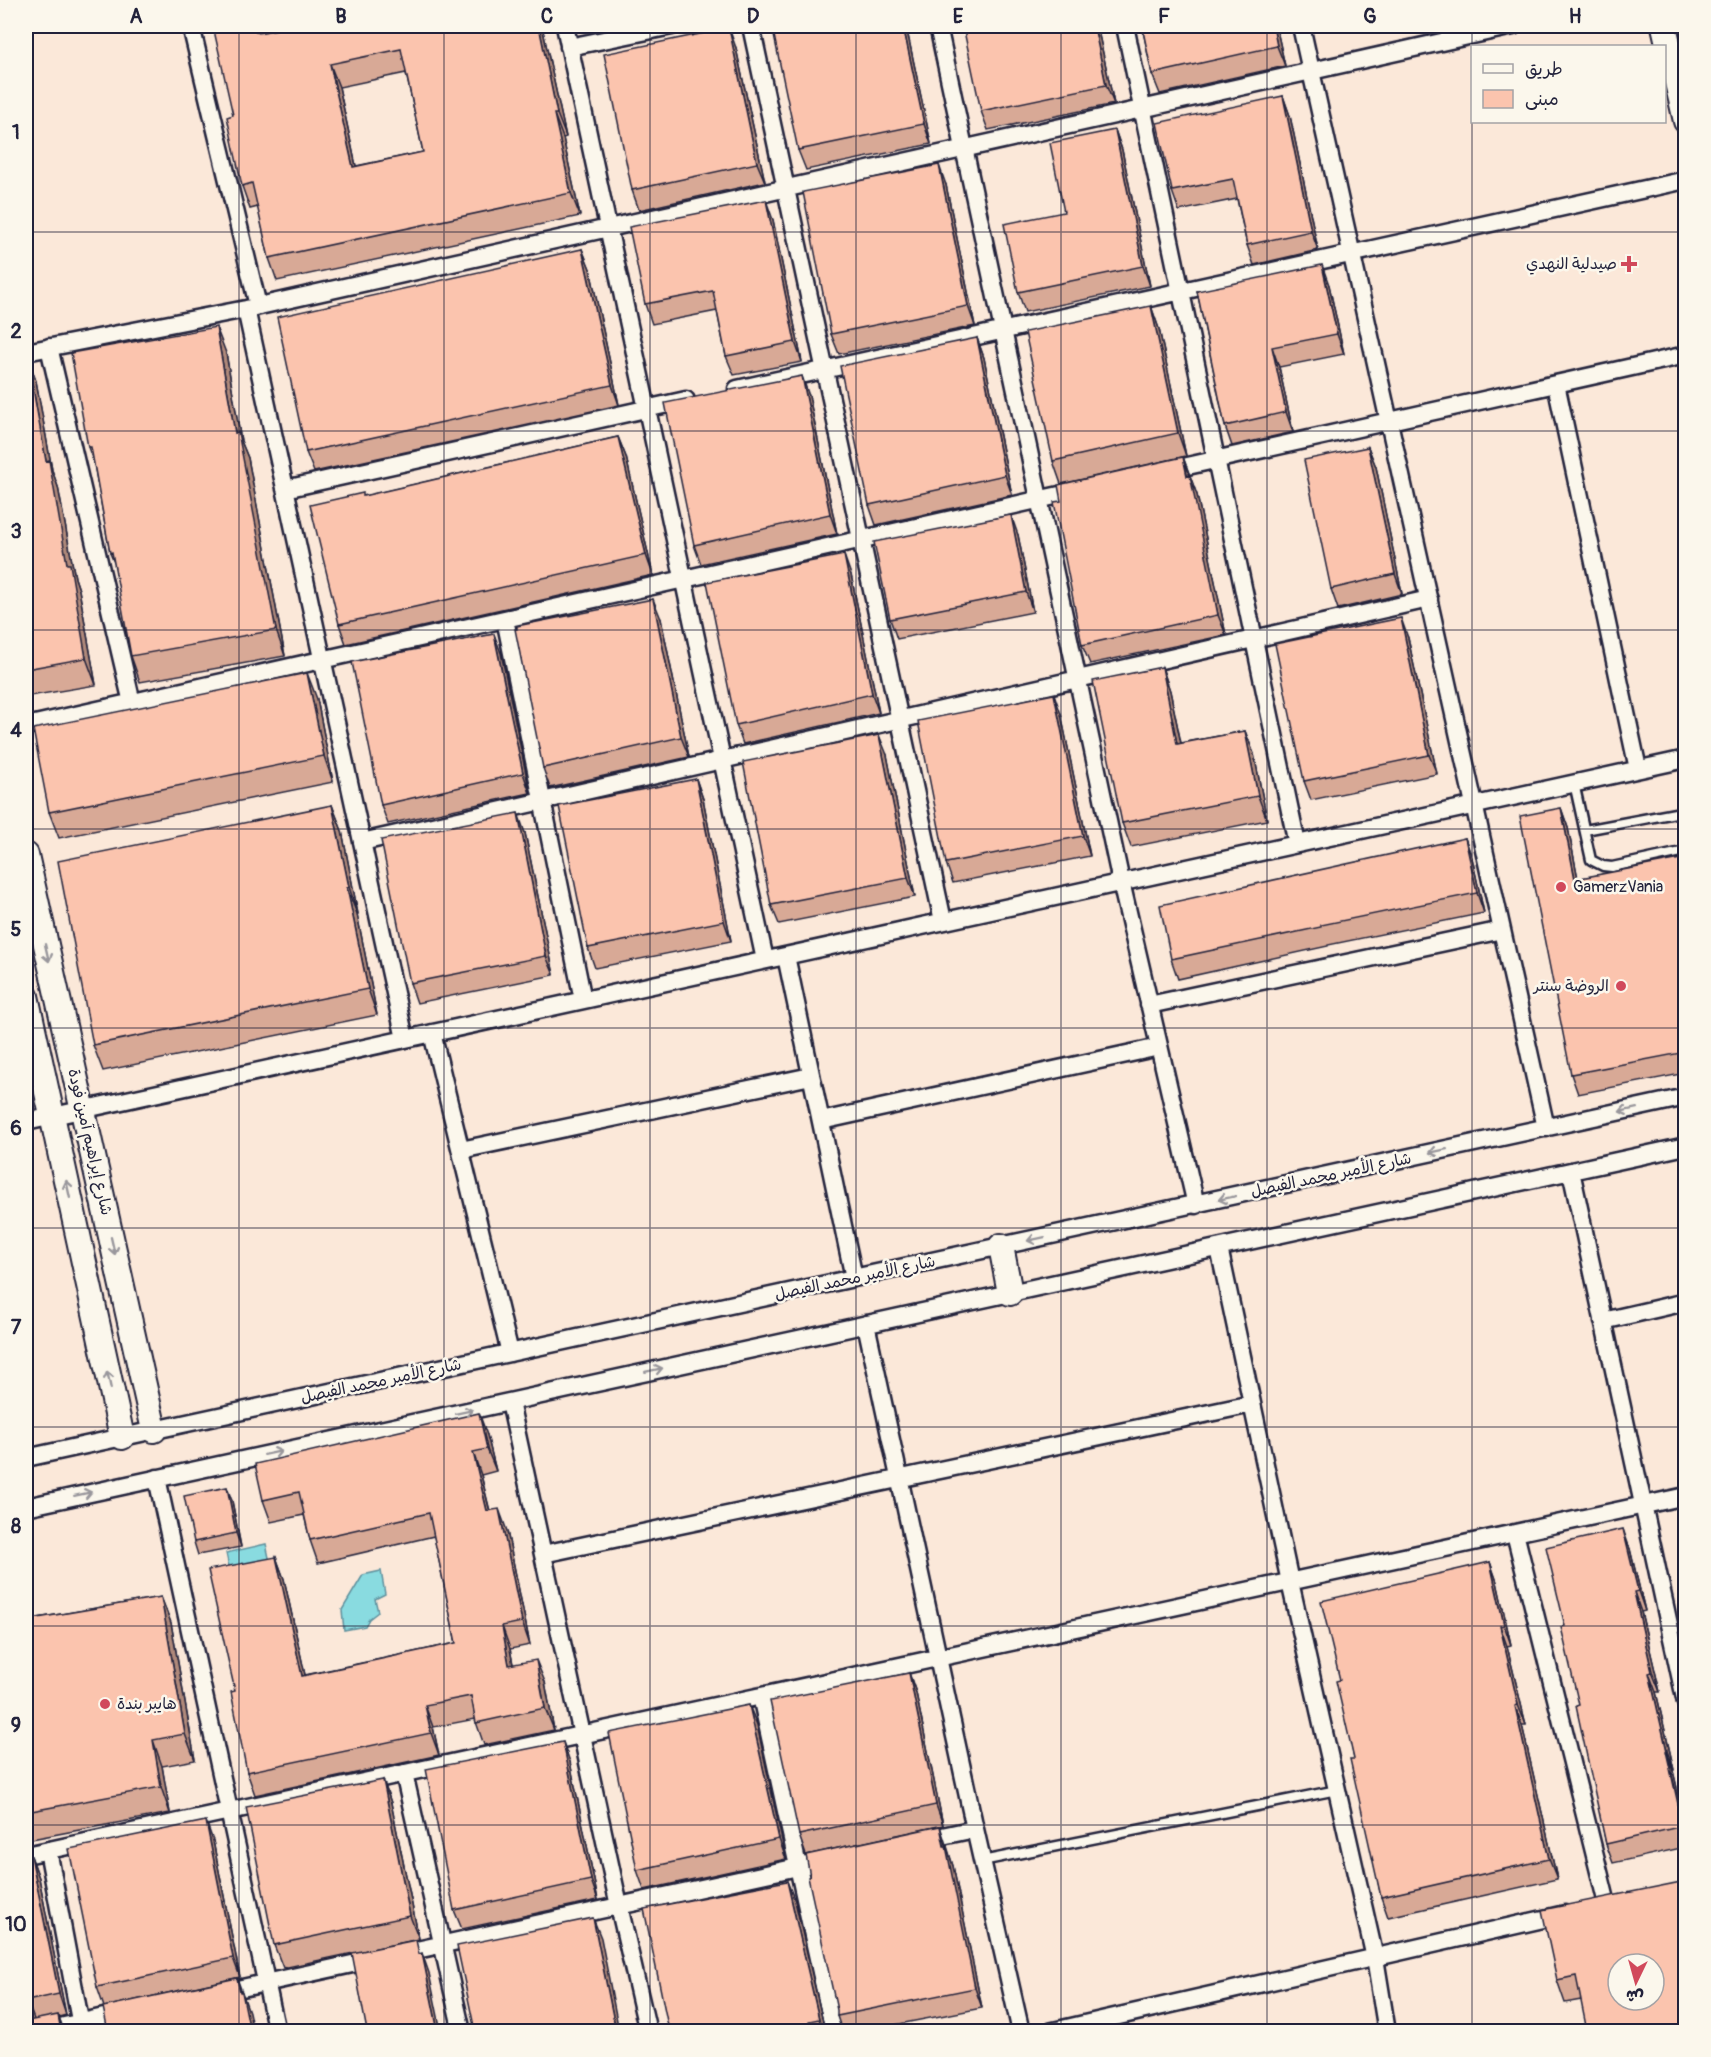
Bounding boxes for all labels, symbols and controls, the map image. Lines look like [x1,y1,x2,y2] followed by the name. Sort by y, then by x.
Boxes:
[130,4,143,29] text: A
[335,4,347,29] text: B
[541,4,553,29] text: C
[747,4,760,29] text: D
[953,4,964,29] text: E
[1158,4,1170,29] text: F
[1363,4,1377,29] text: G
[1569,4,1582,29] text: H
[1471,45,1666,123] legend
[1525,58,1563,81] text: طريق
[1525,88,1559,111] text: مبنى
[12,120,20,145] text: 1
[1526,254,1617,275] place label: صيدلية النهدي
[1622,257,1636,271] marker: صيدلية النهدي
[10,319,22,344] text: 2
[10,519,22,544] text: 3
[10,718,22,743] text: 4
[1573,877,1663,897] place label: GamerzVania
[1554,880,1568,894] marker: GamerzVania
[11,917,22,942] text: 5
[42,943,54,962] one-way arrow
[1532,976,1609,996] place label: الروضة سنتر
[1614,979,1628,993] marker: الروضة سنتر
[61,1067,117,1218] street label: شارع إبراهيم آمين فودة
[1619,1105,1639,1116] one-way arrow
[10,1116,22,1141] text: 6
[1429,1146,1448,1158] one-way arrow
[1249,1147,1413,1203] street label: شارع الأمير محمد الفيصل
[62,1180,73,1200] one-way arrow
[1218,1193,1237,1204] one-way arrow
[1027,1233,1046,1245] one-way arrow
[107,1236,119,1255] one-way arrow
[773,1250,937,1306] street label: شارع الأمير محمد الفيصل
[11,1315,22,1340] text: 7
[299,1353,463,1409] street label: شارع الأمير محمد الفيصل
[644,1364,664,1375] one-way arrow
[103,1371,115,1390] one-way arrow
[454,1405,473,1417] one-way arrow
[263,1447,282,1458] one-way arrow
[73,1488,92,1500] one-way arrow
[11,1514,21,1539] text: 8
[117,1694,177,1714] place label: هايبر بندة
[98,1697,112,1711] marker: هايبر بندة
[11,1713,21,1738] text: 9
[5,1912,27,1937] text: 10
[1606,1952,1666,2012] north arrow
[1625,1985,1644,2007] text: ش

